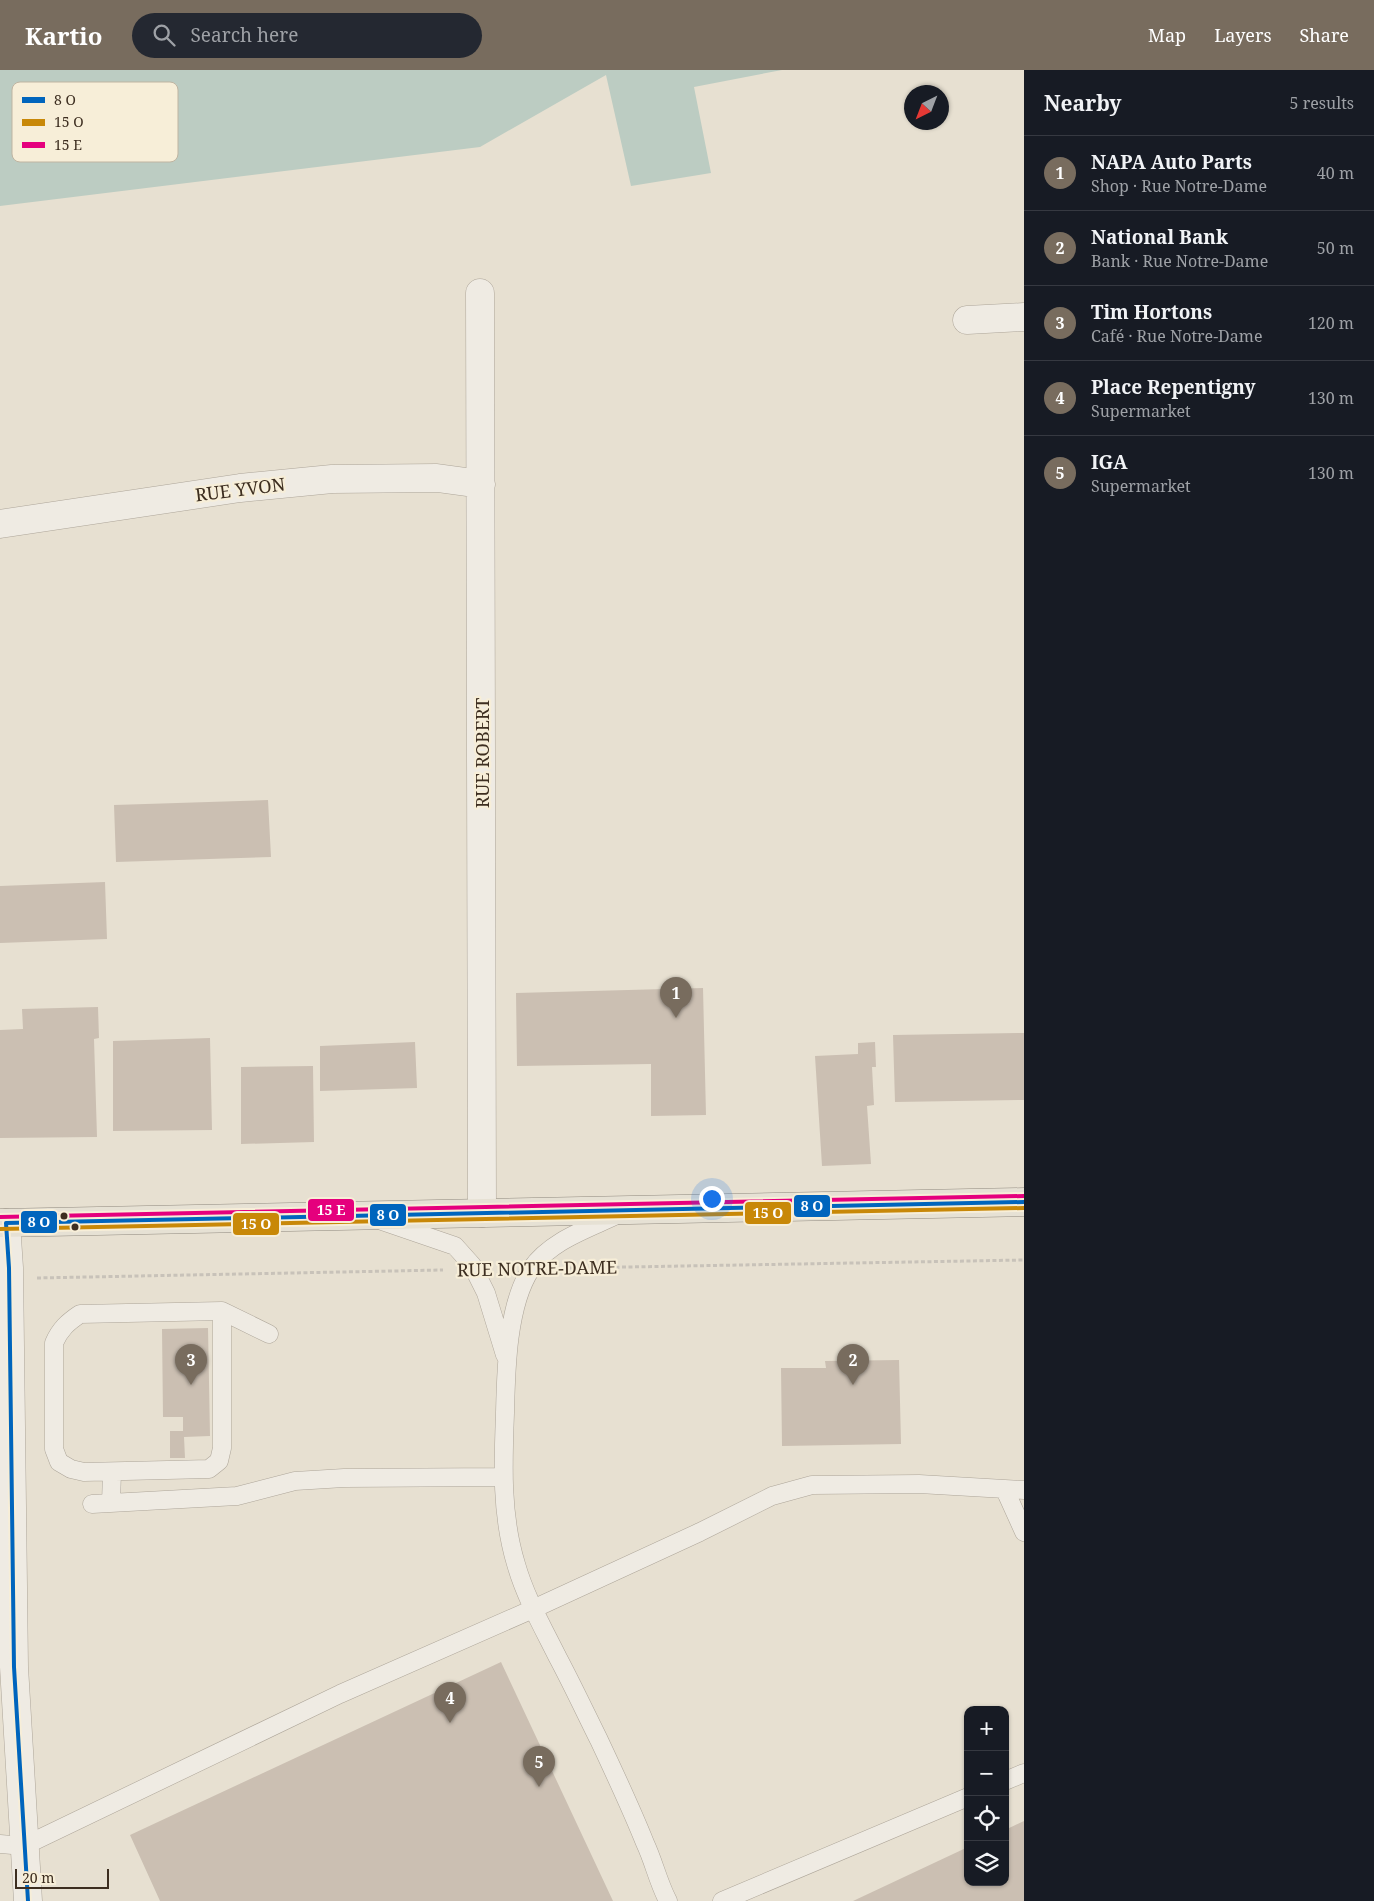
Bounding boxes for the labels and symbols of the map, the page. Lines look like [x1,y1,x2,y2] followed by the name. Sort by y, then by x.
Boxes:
[12,82,178,162] legend
[904,85,949,130] north arrow
[54,90,76,109] text: 8 O
[54,112,84,131] text: 15 O
[54,135,82,154] text: 15 E
[194,472,287,506] street label: RUE YVON
[470,698,494,808] street label: RUE ROBERT
[660,977,692,1018] pin: 1
[699,1186,725,1212] your location
[793,1194,831,1218] line badge: 8 O
[801,1196,823,1215] text: 8 O
[307,1198,355,1222] line badge: 15 E
[317,1200,345,1219] text: 15 E
[744,1201,792,1225] line badge: 15 O
[369,1203,407,1227] line badge: 8 O
[753,1203,783,1222] text: 15 O
[377,1205,399,1224] text: 8 O
[20,1210,58,1234] line badge: 8 O
[59,1211,69,1221] unlabelled marker
[28,1212,50,1231] text: 8 O
[232,1212,280,1236] line badge: 15 O
[241,1214,271,1233] text: 15 O
[70,1222,80,1232] unlabelled marker
[457,1255,617,1281] street label: RUE NOTRE-DAME
[175,1344,207,1385] pin: 3
[837,1344,869,1385] pin: 2
[434,1682,466,1723] pin: 4
[523,1746,555,1787] pin: 5
[15,1866,109,1889] scale bar

